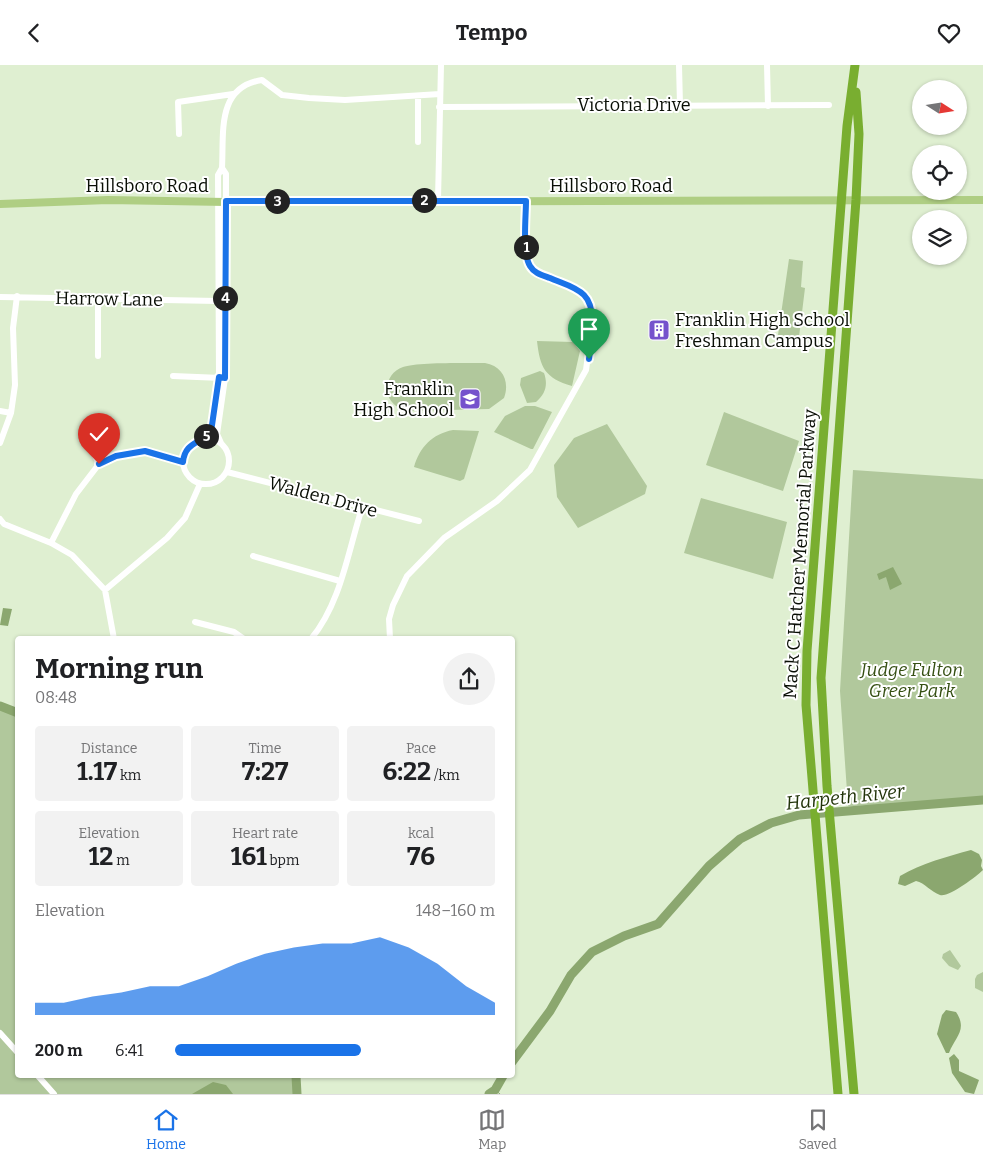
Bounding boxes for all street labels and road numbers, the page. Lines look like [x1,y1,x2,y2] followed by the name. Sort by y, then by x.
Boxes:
[577,94,691,116] street label: Victoria Drive
[85,175,209,197] street label: Hillsboro Road
[549,175,673,197] street label: Hillsboro Road
[55,287,163,311] street label: Harrow Lane
[779,408,821,700] street label: Mack C Hatcher Memorial Parkway
[266,472,380,522] street label: Walden Drive

